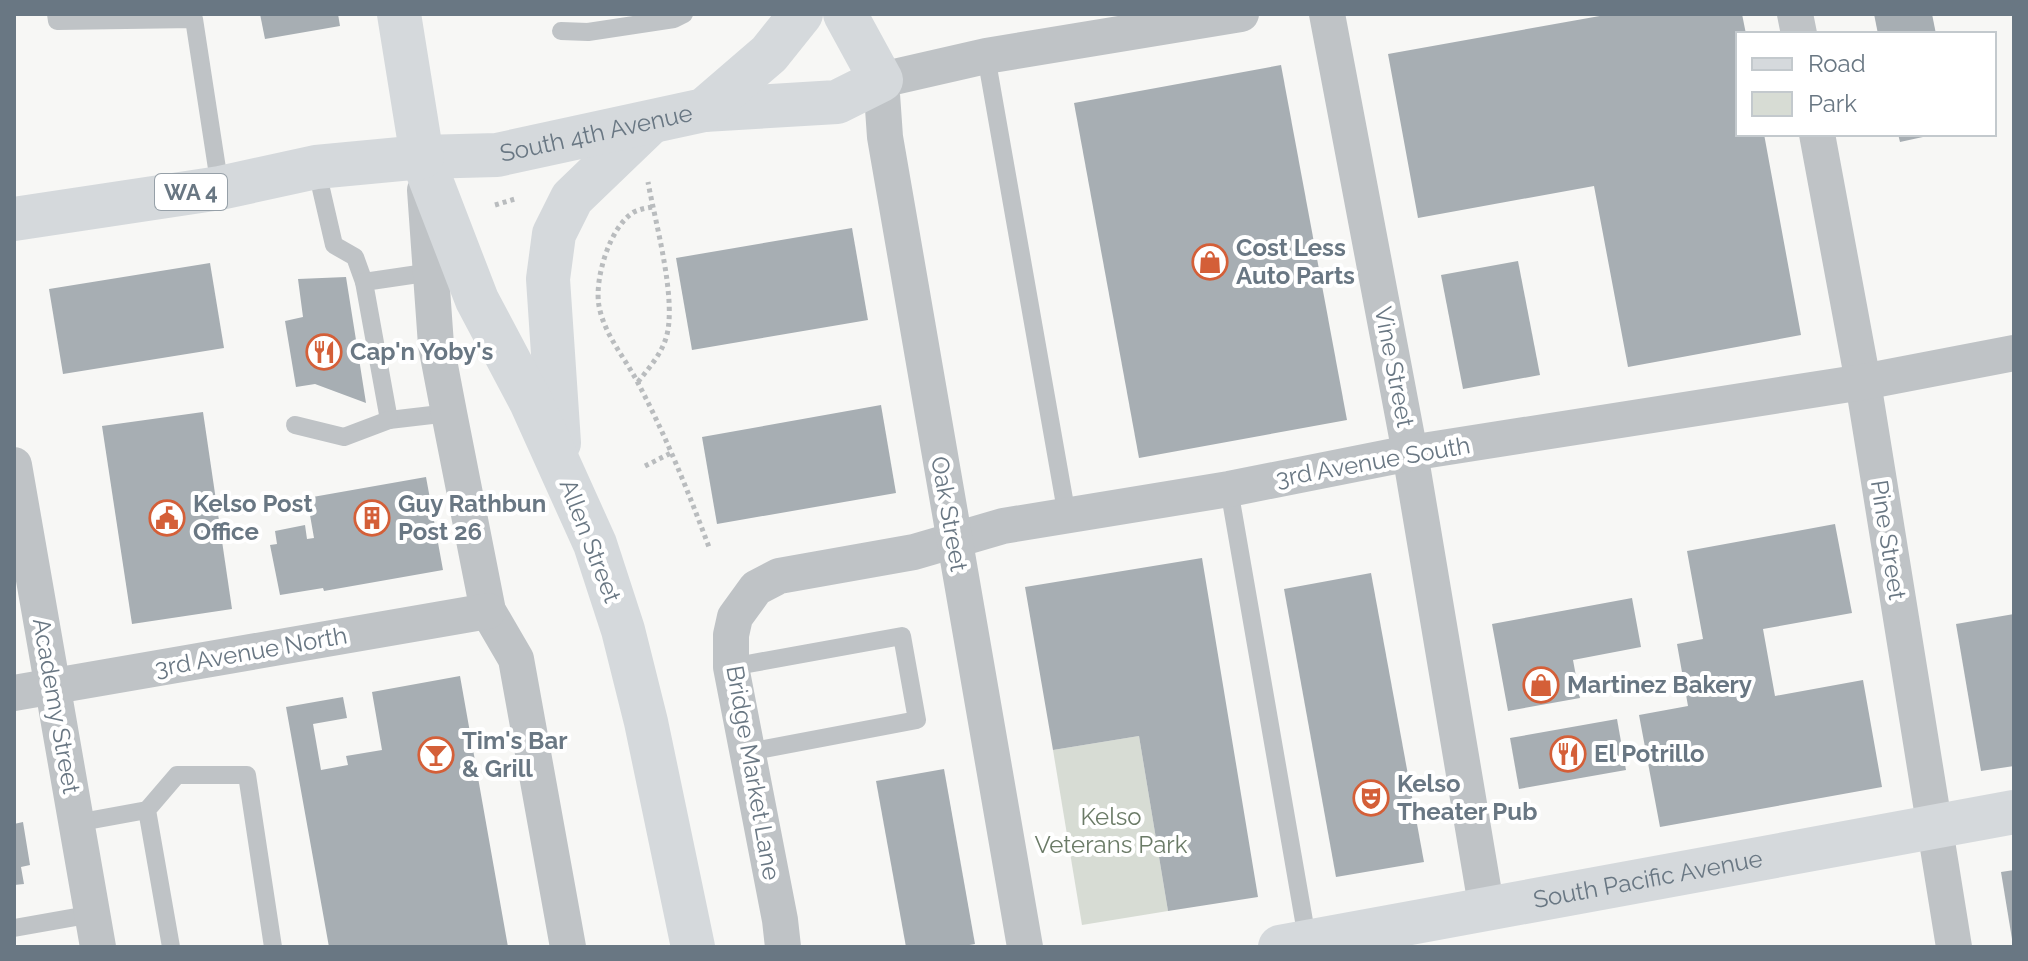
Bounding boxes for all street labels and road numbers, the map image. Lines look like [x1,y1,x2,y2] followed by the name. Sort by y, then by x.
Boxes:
[497,98,695,168] street label: South 4th Avenue
[155,174,227,210] road number: WA 4
[1369,304,1420,430] street label: Vine Street
[1274,430,1472,493] street label: 3rd Avenue South
[925,454,974,574] street label: Oak Street
[554,475,627,607] street label: Allen Street
[1865,478,1912,602] street label: Pine Street
[27,616,86,796] street label: Academy Street
[153,620,349,683] street label: 3rd Avenue North
[720,663,787,882] street label: Bridge Market Lane
[1531,844,1765,914] street label: South Pacific Avenue

